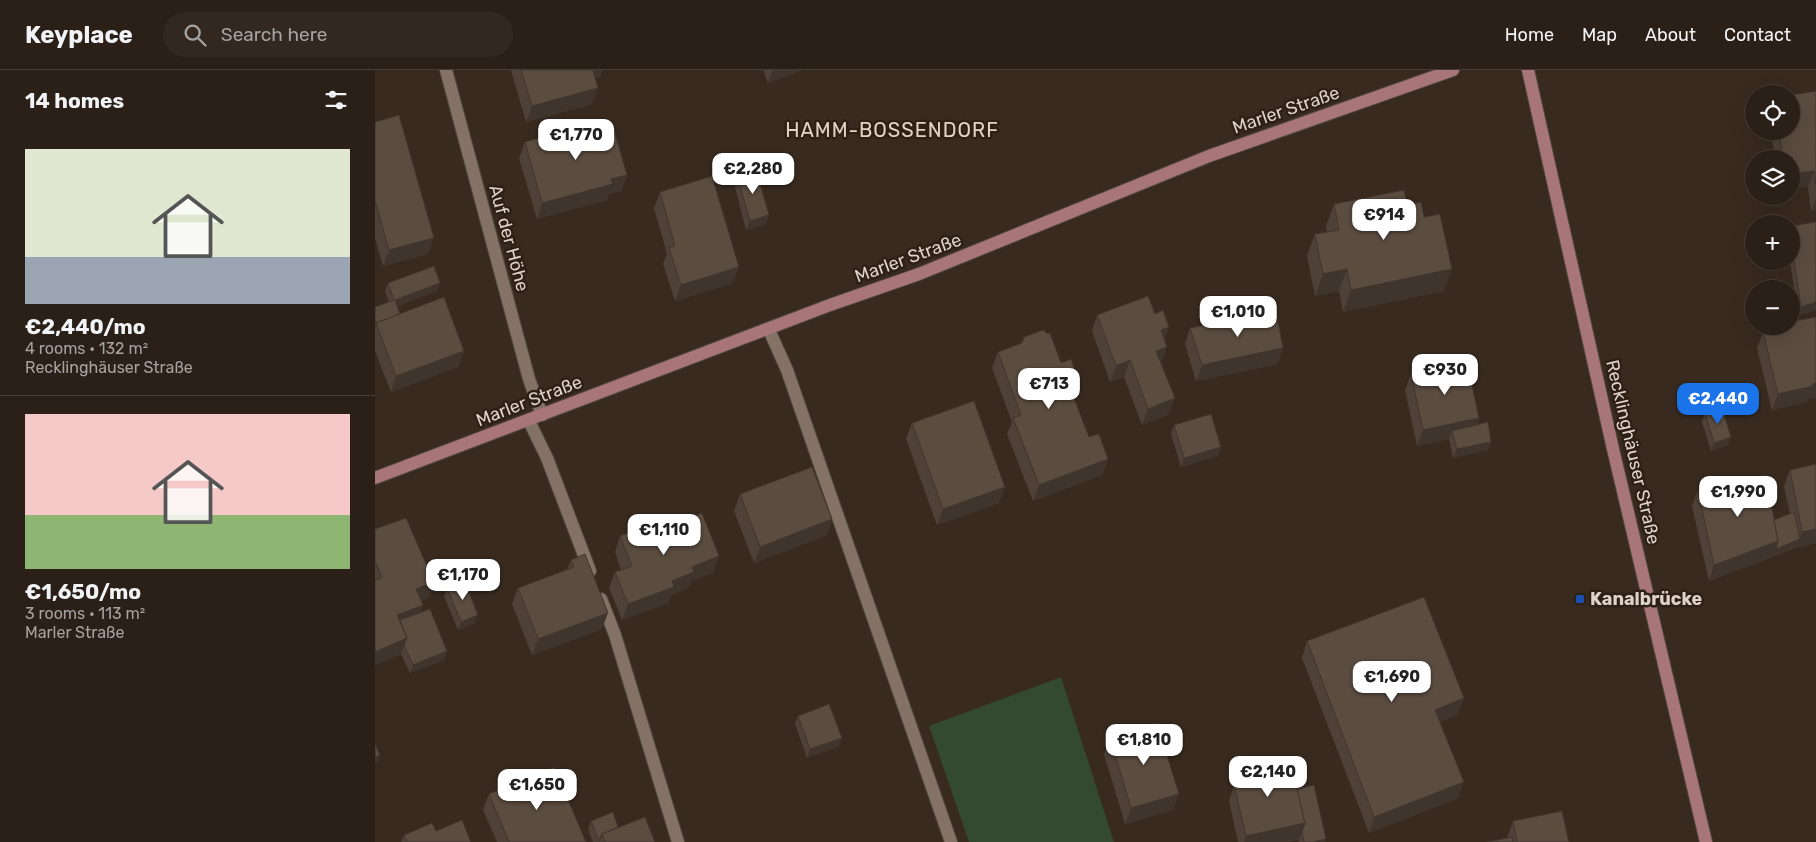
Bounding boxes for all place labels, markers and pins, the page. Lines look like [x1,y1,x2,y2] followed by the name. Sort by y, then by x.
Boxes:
[535,118,617,161] pin: €1,770
[712,152,794,195] pin: €2,280
[1354,198,1414,241] pin: €914
[1197,296,1279,338] pin: €1,010
[1415,354,1475,396] pin: €930
[1019,368,1079,410] pin: €713
[1677,382,1759,425] pin: €2,440
[1697,476,1779,518] pin: €1,990
[623,514,705,556] pin: €1,110
[422,558,504,601] pin: €1,170
[1590,588,1703,610] place label: Kanalbrücke
[1574,593,1586,605] marker: Kanalbrücke
[1351,660,1433,703] pin: €1,690
[1103,724,1185,766] pin: €1,810
[1227,756,1309,798] pin: €2,140
[496,768,578,811] pin: €1,650

